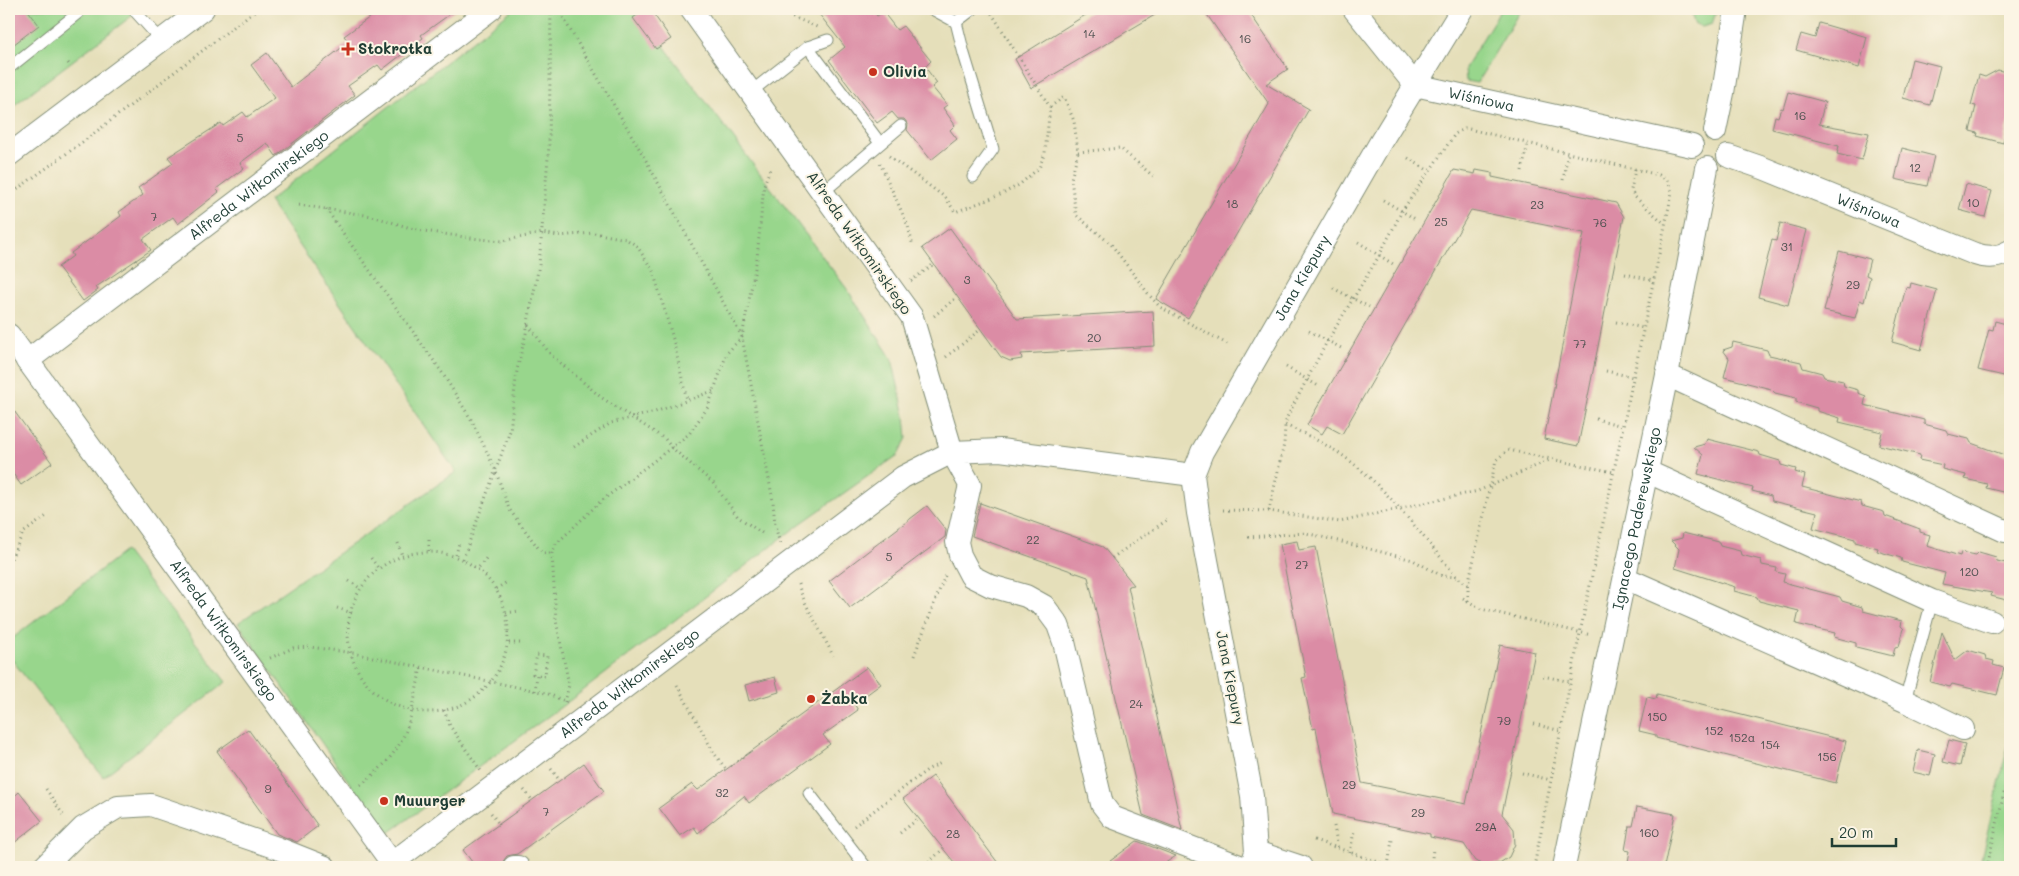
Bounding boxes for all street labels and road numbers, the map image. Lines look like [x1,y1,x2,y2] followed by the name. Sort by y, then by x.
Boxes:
[1446,82,1517,116] street label: Wiśniowa
[184,125,332,244] street label: Alfreda Wiłkomirskiego
[803,167,917,318] street label: Alfreda Wiłkomirskiego
[1834,188,1904,232] street label: Wiśniowa
[1269,231,1334,324] street label: Jana Kiepury
[1607,425,1665,611] street label: Ignacego Paderewskiego
[166,555,282,705] street label: Alfreda Wiłkomirskiego
[555,623,703,742] street label: Alfreda Wiłkomirskiego
[1212,629,1250,727] street label: Jana Kiepury

